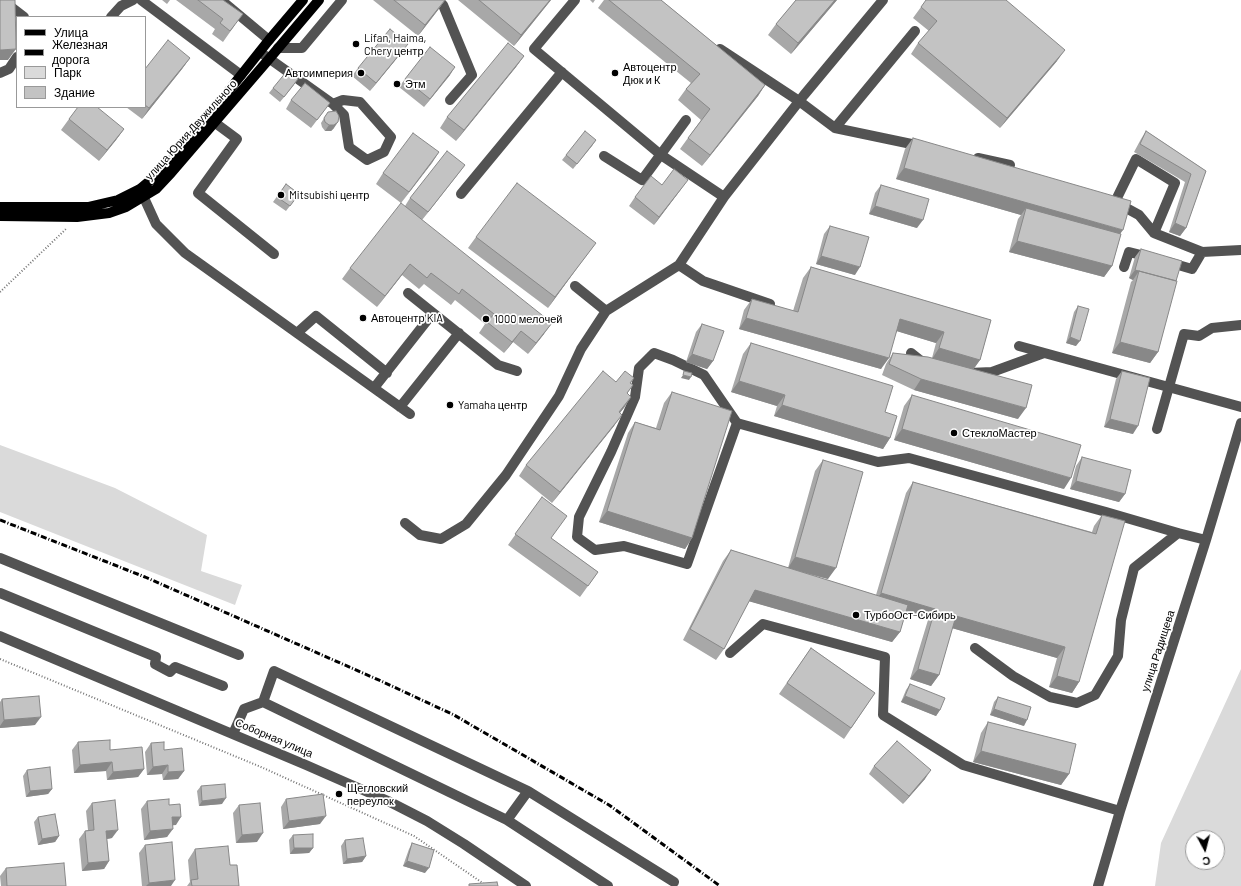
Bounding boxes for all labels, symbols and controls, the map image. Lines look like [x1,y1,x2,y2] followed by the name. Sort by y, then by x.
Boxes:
[16,16,146,108] legend
[54,25,88,39] text: Улица
[364,31,426,57] place label: Lifan, Haima, Chery центр
[52,37,108,66] text: Железная дорога
[351,39,361,49] marker: Lifan, Haima, Chery центр
[623,60,676,86] place label: Автоцентр Дюк и К
[54,65,81,79] text: Парк
[285,66,353,80] place label: Автоимперия
[356,68,366,78] marker: Автоимперия
[610,68,620,78] marker: Автоцентр Дюк и К
[142,77,240,183] street label: улица Юрия Двужильного
[405,77,426,91] place label: Этм
[392,79,402,89] marker: Этм
[54,85,95,99] text: Здание
[289,188,369,202] place label: Mitsubishi центр
[276,190,286,200] marker: Mitsubishi центр
[371,311,443,325] place label: Автоцентр KIA
[494,312,562,326] place label: 1000 мелочей
[358,313,368,323] marker: Автоцентр KIA
[481,314,491,324] marker: 1000 мелочей
[458,398,527,412] place label: Yamaha центр
[445,400,455,410] marker: Yamaha центр
[962,426,1037,440] place label: СтеклоМастер
[949,428,959,438] marker: СтеклоМастер
[864,608,956,622] place label: ТурбоОст-Сибирь
[1139,609,1177,693] street label: улица Радищева
[851,610,861,620] marker: ТурбоОст-Сибирь
[233,716,315,760] street label: Соборная улица
[347,781,408,807] place label: Щегловский переулок
[334,789,344,799] marker: Щегловский переулок
[1185,830,1225,870] north arrow
[1202,854,1211,868] text: С

